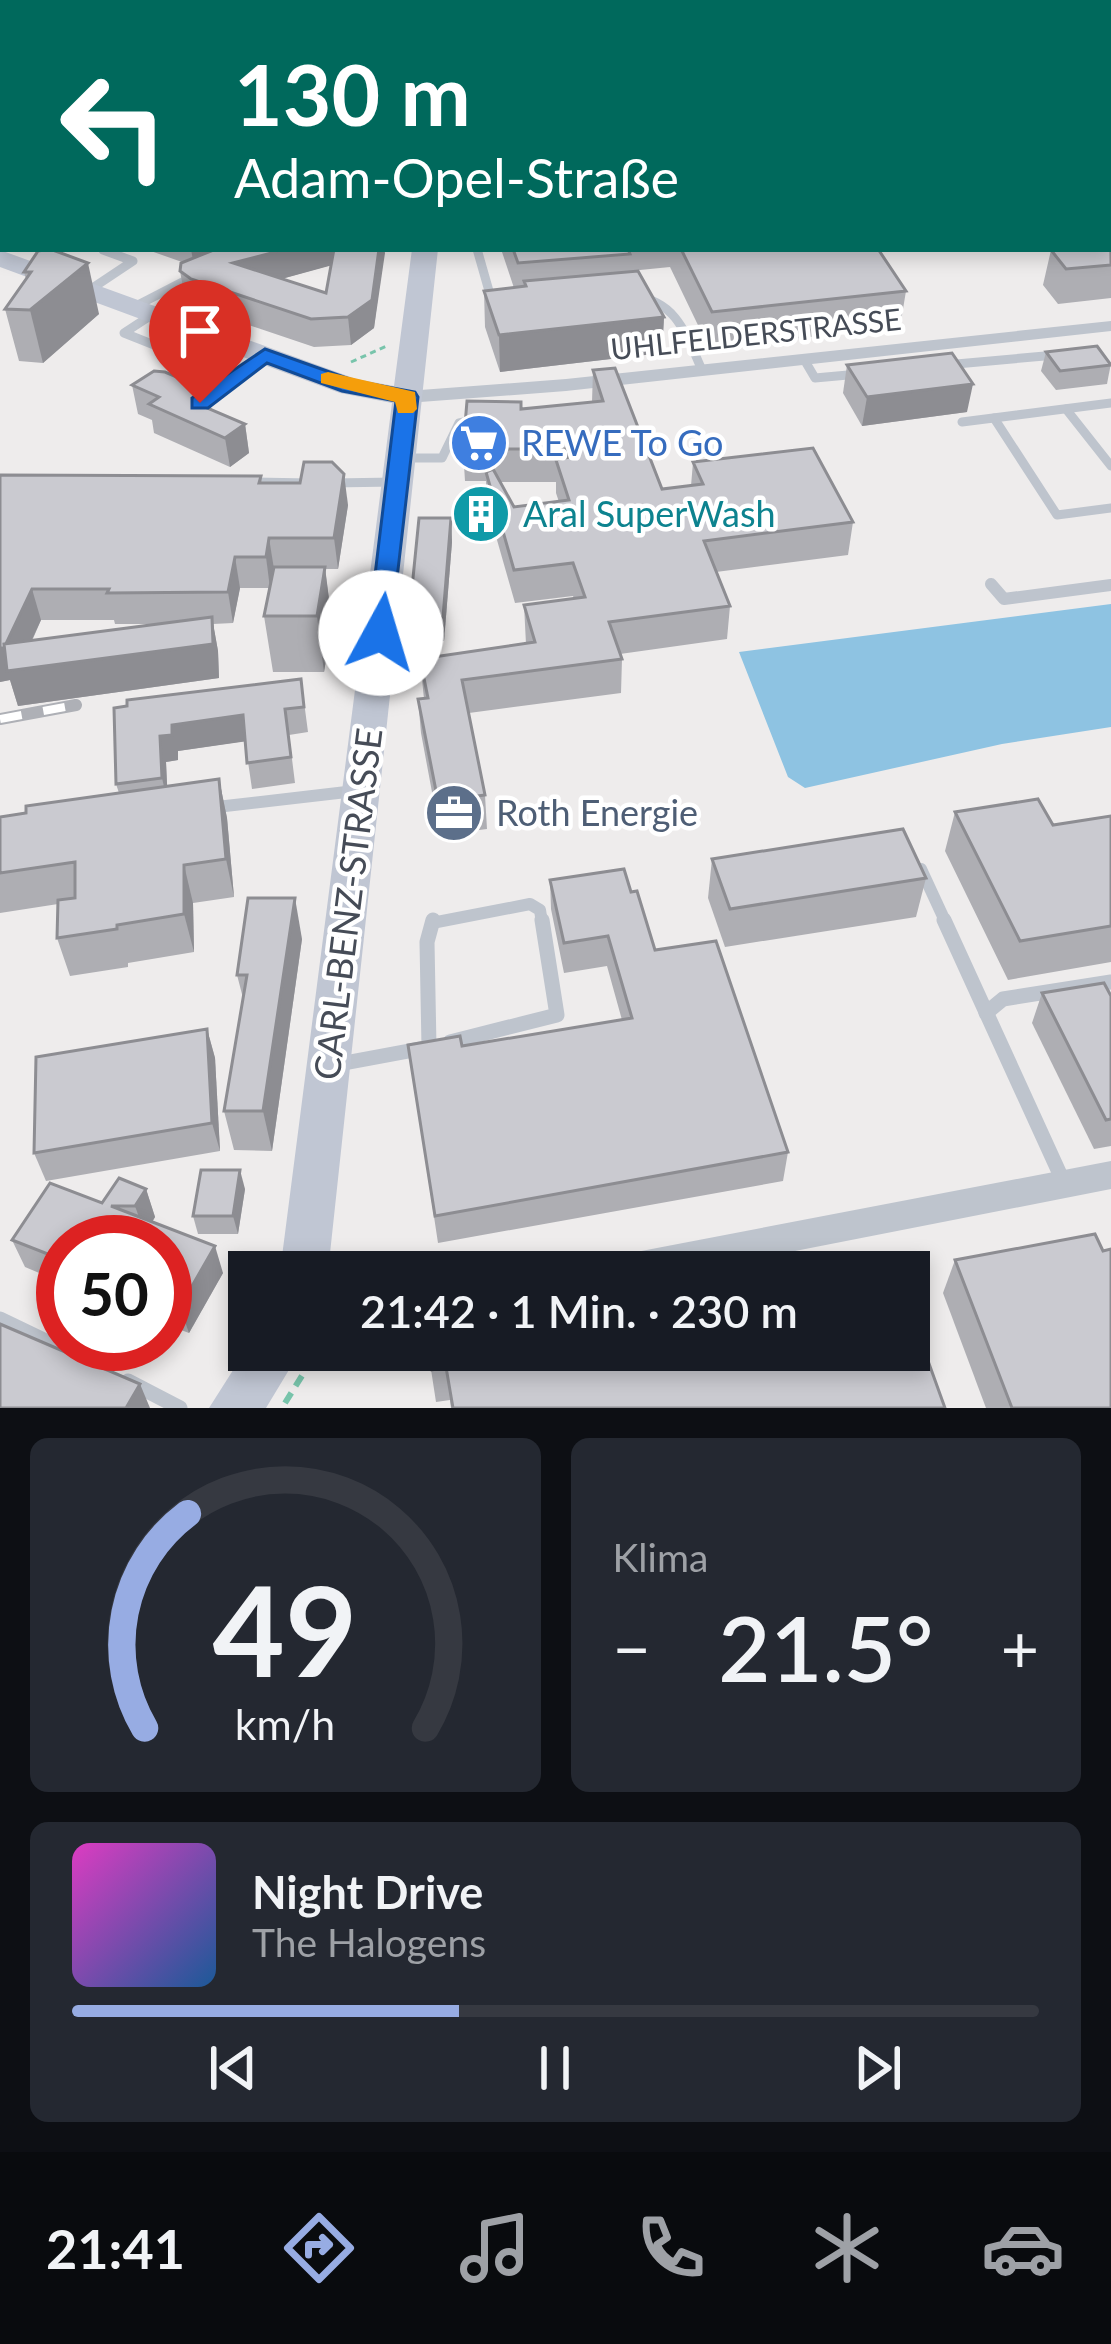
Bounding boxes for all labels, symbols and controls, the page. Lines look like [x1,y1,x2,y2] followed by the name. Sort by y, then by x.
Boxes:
[234,43,471,144] text: 130 m
[36,48,192,204] icon: left
[234,145,679,210] text: Adam-Opel-Straße
[149,280,251,403] pin
[167,298,233,364] icon: arrive
[609,300,903,366] street label: UHLFELDERSTRASSE
[448,412,510,474] supermarket icon: REWE To Go
[521,420,724,464] place label: REWE To Go
[450,483,512,545] building icon: Aral SuperWash
[523,491,776,535] place label: Aral SuperWash
[318,570,444,696] position arrow
[304,725,390,1082] street label: CARL-BENZ-STRASSE
[423,782,485,844] office icon: Roth Energie
[496,790,698,834] place label: Roth Energie
[36,1215,192,1371] speed limit sign: 50
[360,1284,798,1338] text: 21:42 · 1 Min. · 230 m
[613,1534,708,1580] text: Klima
[213,1554,358,1704] text: 49
[718,1593,933,1701] text: 21.5°
[613,1608,651,1687] text: −
[1001,1608,1039,1687] text: +
[235,1698,335,1749] text: km/h
[252,1865,483,1919] text: Night Drive
[252,1919,486,1965] text: The Halogens
[200,2035,266,2101] icon: previous
[522,2035,588,2101] icon: pause
[845,2035,911,2101] icon: next
[277,2206,361,2290] icon: directions
[453,2206,537,2290] icon: music
[629,2206,713,2290] icon: phone
[805,2206,889,2290] icon: climate
[981,2206,1065,2290] icon: car
[46,2216,185,2281] text: 21:41

